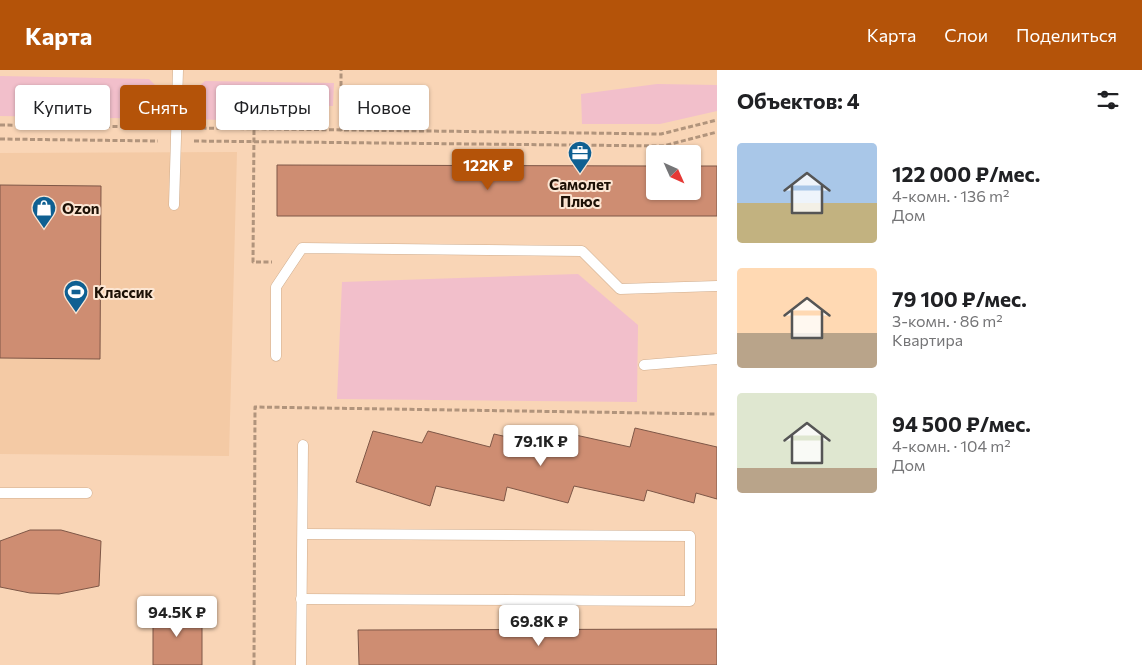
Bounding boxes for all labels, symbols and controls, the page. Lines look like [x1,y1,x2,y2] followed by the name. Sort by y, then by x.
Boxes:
[25,21,92,50] text: Карта
[867,24,916,46] text: Карта
[944,24,988,46] text: Слои
[1016,24,1117,46] text: Поделиться
[15,85,110,130] chip: Купить
[120,85,206,130] chip: Снять
[216,85,329,130] chip: Фильтры
[339,85,429,130] chip: Новое
[1094,86,1122,114] icon: filters
[737,88,860,113] text: Объектов: 4
[567,140,593,174] office icon: Самолет Плюс
[646,145,701,200] north arrow
[646,145,701,200] map controls
[447,148,529,191] pin: 122K ₽
[463,155,513,174] text: 122K ₽
[892,161,1040,186] text: 122 000 ₽/мес.
[777,163,837,223] icon: home
[549,175,611,210] place label: Самолет Плюс
[892,186,1009,205] text: 4-комн. · 136 m²
[31,195,57,229] shop icon: Ozon
[62,199,100,217] place label: Ozon
[892,205,925,224] text: Дом
[63,279,89,313] sports icon: Классик
[94,283,154,301] place label: Классик
[892,286,1027,311] text: 79 100 ₽/мес.
[777,288,837,348] icon: home
[892,311,1003,330] text: 3-комн. · 86 m²
[892,330,963,349] text: Квартира
[892,411,1031,436] text: 94 500 ₽/мес.
[777,413,837,473] icon: home
[495,424,587,467] pin: 79.1K ₽
[514,431,568,450] text: 79.1K ₽
[892,436,1011,455] text: 4-комн. · 104 m²
[892,455,925,474] text: Дом
[131,596,223,638] pin: 94.5K ₽
[148,602,206,621] text: 94.5K ₽
[493,604,585,647] pin: 69.8K ₽
[510,611,568,630] text: 69.8K ₽

